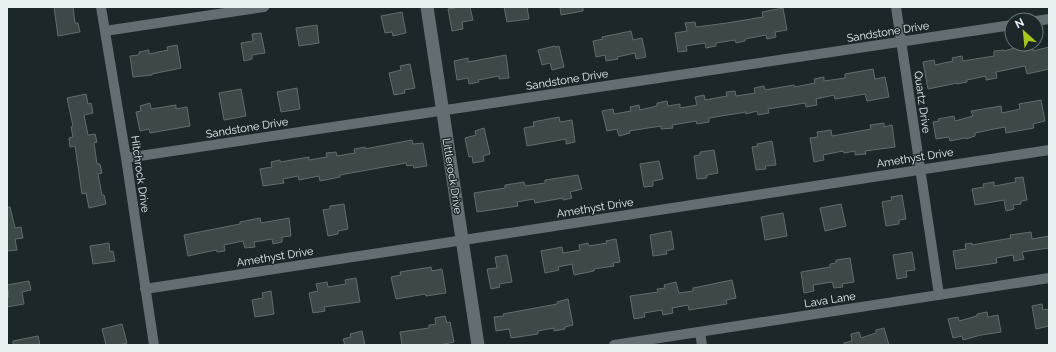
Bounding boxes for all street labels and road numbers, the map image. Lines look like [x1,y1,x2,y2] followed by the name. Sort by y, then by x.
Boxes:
[846,19,931,45] street label: Sandstone Drive
[525,67,610,93] street label: Sandstone Drive
[911,70,933,135] street label: Quartz Drive
[205,115,290,141] street label: Sandstone Drive
[128,135,152,214] street label: Hitchrock Drive
[440,137,465,215] street label: Littlerock Drive
[876,145,955,171] street label: Amethyst Drive
[556,195,635,221] street label: Amethyst Drive
[236,244,315,270] street label: Amethyst Drive
[803,289,857,310] street label: Lava Lane

